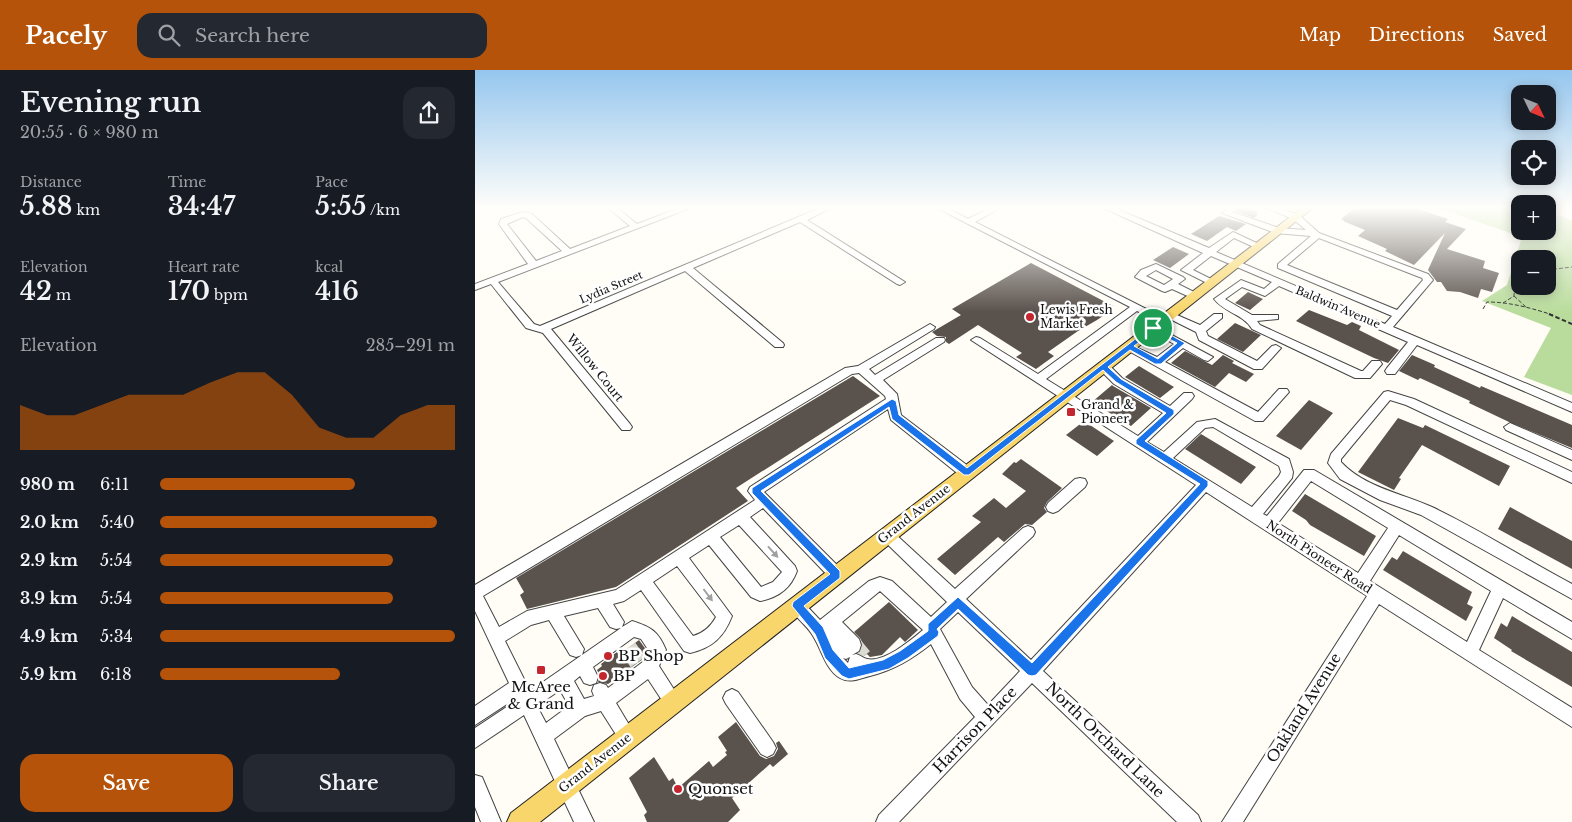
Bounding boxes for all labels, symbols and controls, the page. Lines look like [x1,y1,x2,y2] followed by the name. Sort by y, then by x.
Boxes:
[137,13,487,58] search box
[25,21,107,50] text: Pacely
[155,21,183,49] icon: search
[195,24,310,47] text: Search here
[1299,24,1341,46] text: Map
[1369,24,1465,46] text: Directions
[1493,24,1547,46] text: Saved
[20,85,201,120] text: Evening run
[1511,85,1556,130] north arrow
[1511,85,1556,295] map controls
[403,87,455,139] button: share
[20,122,159,142] text: 20:55 · 6 × 980 m
[1511,140,1556,185] button: locate
[20,173,82,191] text: Distance
[168,173,206,191] text: Time
[315,173,348,191] text: Pace
[20,191,72,222] text: 5.88
[168,191,235,222] text: 34:47
[315,191,366,222] text: 5:55
[1511,195,1556,240] button: +
[72,201,100,219] text: km
[366,201,400,219] text: /km
[1511,250,1556,295] button: −
[20,258,88,276] text: Elevation
[168,258,240,276] text: Heart rate
[315,258,343,276] text: kcal
[577,267,646,307] street label: Lydia Street
[20,276,52,307] text: 42
[168,276,210,307] text: 170
[315,276,359,307] text: 416
[1293,283,1383,331] street label: Baldwin Avenue
[52,286,71,304] text: m
[210,286,248,304] text: bpm
[1040,302,1113,331] place label: Lewis Fresh Market
[1132,307,1174,349] pin
[1024,311,1036,323] marker: Lewis Fresh Market
[1139,314,1167,342] icon: arrive
[563,330,628,405] street label: Willow Court
[20,335,97,355] text: Elevation
[366,335,455,355] text: 285–291 m
[1081,397,1135,426] place label: Grand & Pioneer
[1065,406,1077,418] marker: Grand & Pioneer
[20,474,75,494] text: 980 m
[100,474,129,494] text: 6:11
[874,481,953,547] street label: Grand Avenue
[20,512,79,532] text: 2.0 km
[100,512,134,532] text: 5:40
[1263,517,1375,596] street label: North Pioneer Road
[767,546,779,558] one-way arrow
[20,550,78,570] text: 2.9 km
[100,550,132,570] text: 5:54
[20,588,78,608] text: 3.9 km
[100,588,132,608] text: 5:54
[703,588,713,602] one-way arrow
[20,626,78,646] text: 4.9 km
[100,626,133,646] text: 5:34
[618,646,684,665] place label: BP Shop
[1262,649,1345,766] street label: Oakland Avenue
[602,650,614,662] marker: BP Shop
[20,664,77,684] text: 5.9 km
[100,664,132,684] text: 6:18
[535,664,547,676] marker: McAree & Grand
[613,666,635,685] place label: BP
[597,670,609,682] marker: BP
[508,677,574,713] place label: McAree & Grand
[1042,678,1169,801] street label: North Orchard Lane
[929,682,1021,777] street label: Harrison Place
[555,730,634,796] street label: Grand Avenue
[20,754,233,812] button: Save
[243,754,455,812] button: Share
[688,779,754,798] place label: Quonset
[672,783,684,795] marker: Quonset

